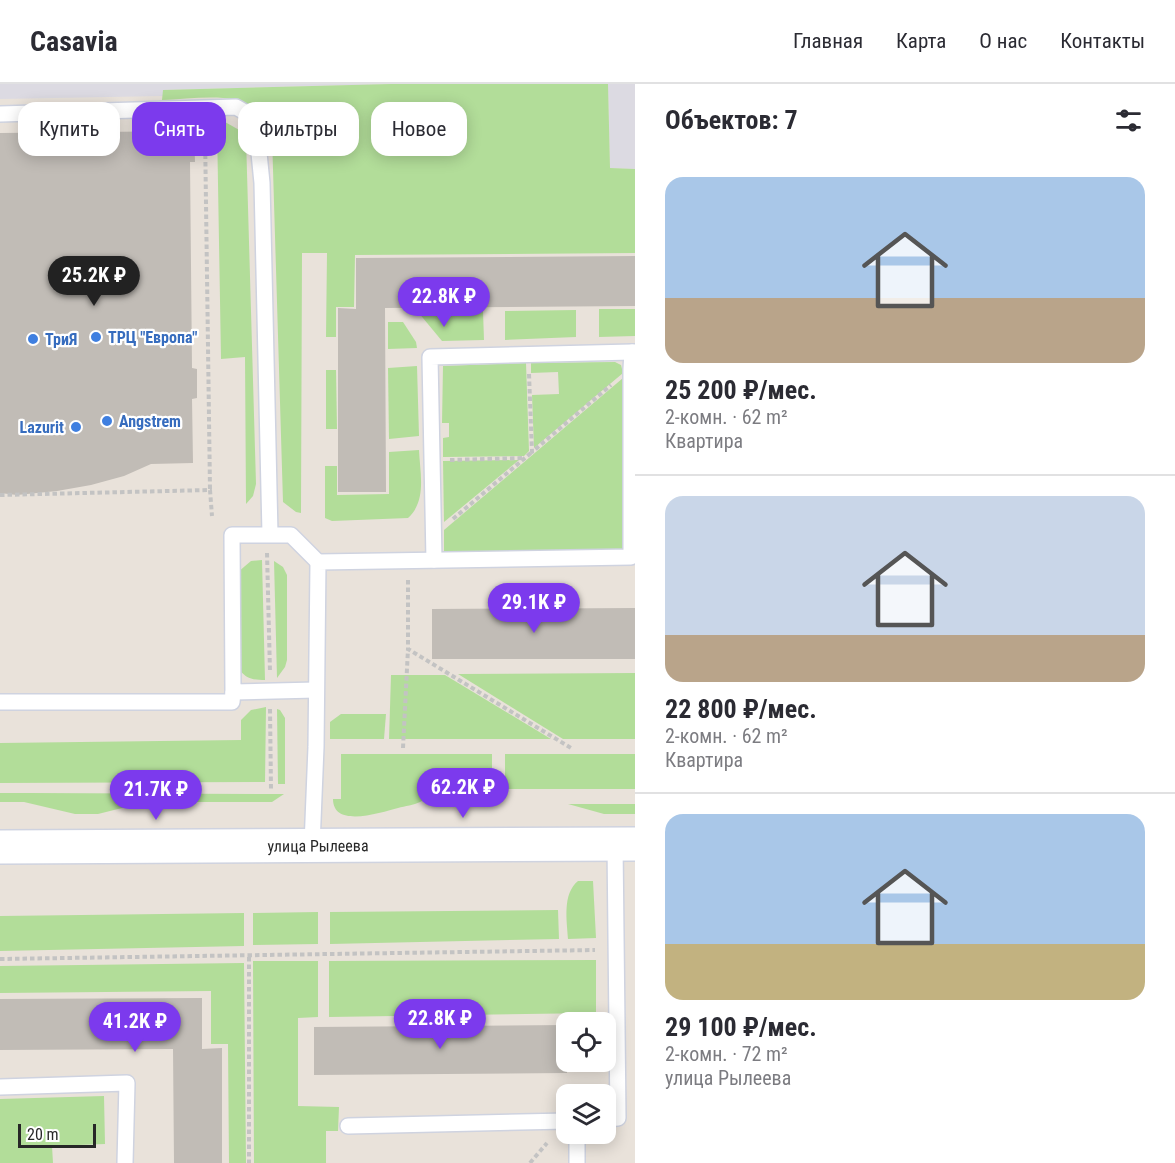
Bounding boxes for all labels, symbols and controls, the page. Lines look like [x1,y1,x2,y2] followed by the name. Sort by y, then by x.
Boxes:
[30,25,118,58] text: Casavia
[793,29,863,53] text: Главная
[896,29,946,53] text: Карта
[979,29,1027,53] text: О нас
[1060,29,1145,53] text: Контакты
[18,102,120,156] chip: Купить
[132,102,226,156] chip: Снять
[238,102,359,156] chip: Фильтры
[371,102,467,156] chip: Новое
[1112,104,1145,137] icon: filters
[665,105,798,135] text: Объектов: 7
[851,216,959,324] icon: home
[39,256,149,307] pin: 25.2K ₽
[62,263,126,287] text: 25.2K ₽
[389,277,499,328] pin: 22.8K ₽
[412,284,476,308] text: 22.8K ₽
[108,328,198,347] place label: ТРЦ "Европа"
[45,330,77,349] place label: ТриЯ
[89,330,103,344] marker: ТРЦ "Европа"
[26,332,40,346] marker: ТриЯ
[665,375,817,405] text: 25 200 ₽/мес.
[665,405,788,429] text: 2-комн. · 62 m²
[119,412,181,431] place label: Angstrem
[100,414,114,428] marker: Angstrem
[19,418,64,437] place label: Lazurit
[69,420,83,434] marker: Lazurit
[665,429,743,453] text: Квартира
[851,535,959,643] icon: home
[479,583,589,634] pin: 29.1K ₽
[502,590,566,614] text: 29.1K ₽
[665,694,817,724] text: 22 800 ₽/мес.
[665,724,788,748] text: 2-комн. · 62 m²
[665,748,743,772] text: Квартира
[408,768,518,819] pin: 62.2K ₽
[101,770,211,821] pin: 21.7K ₽
[431,775,495,799] text: 62.2K ₽
[124,777,188,801] text: 21.7K ₽
[267,836,369,856] street label: улица Рылеева
[851,853,959,961] icon: home
[385,999,495,1050] pin: 22.8K ₽
[80,1002,190,1053] pin: 41.2K ₽
[408,1006,472,1030] text: 22.8K ₽
[103,1009,167,1033] text: 41.2K ₽
[556,1012,616,1144] map controls
[556,1012,616,1072] button: locate
[665,1012,817,1042] text: 29 100 ₽/мес.
[665,1042,788,1066] text: 2-комн. · 72 m²
[665,1066,791,1090] text: улица Рылеева
[556,1084,616,1144] button: layers
[18,1121,96,1148] scale bar
[27,1125,59,1144] text: 20 m

